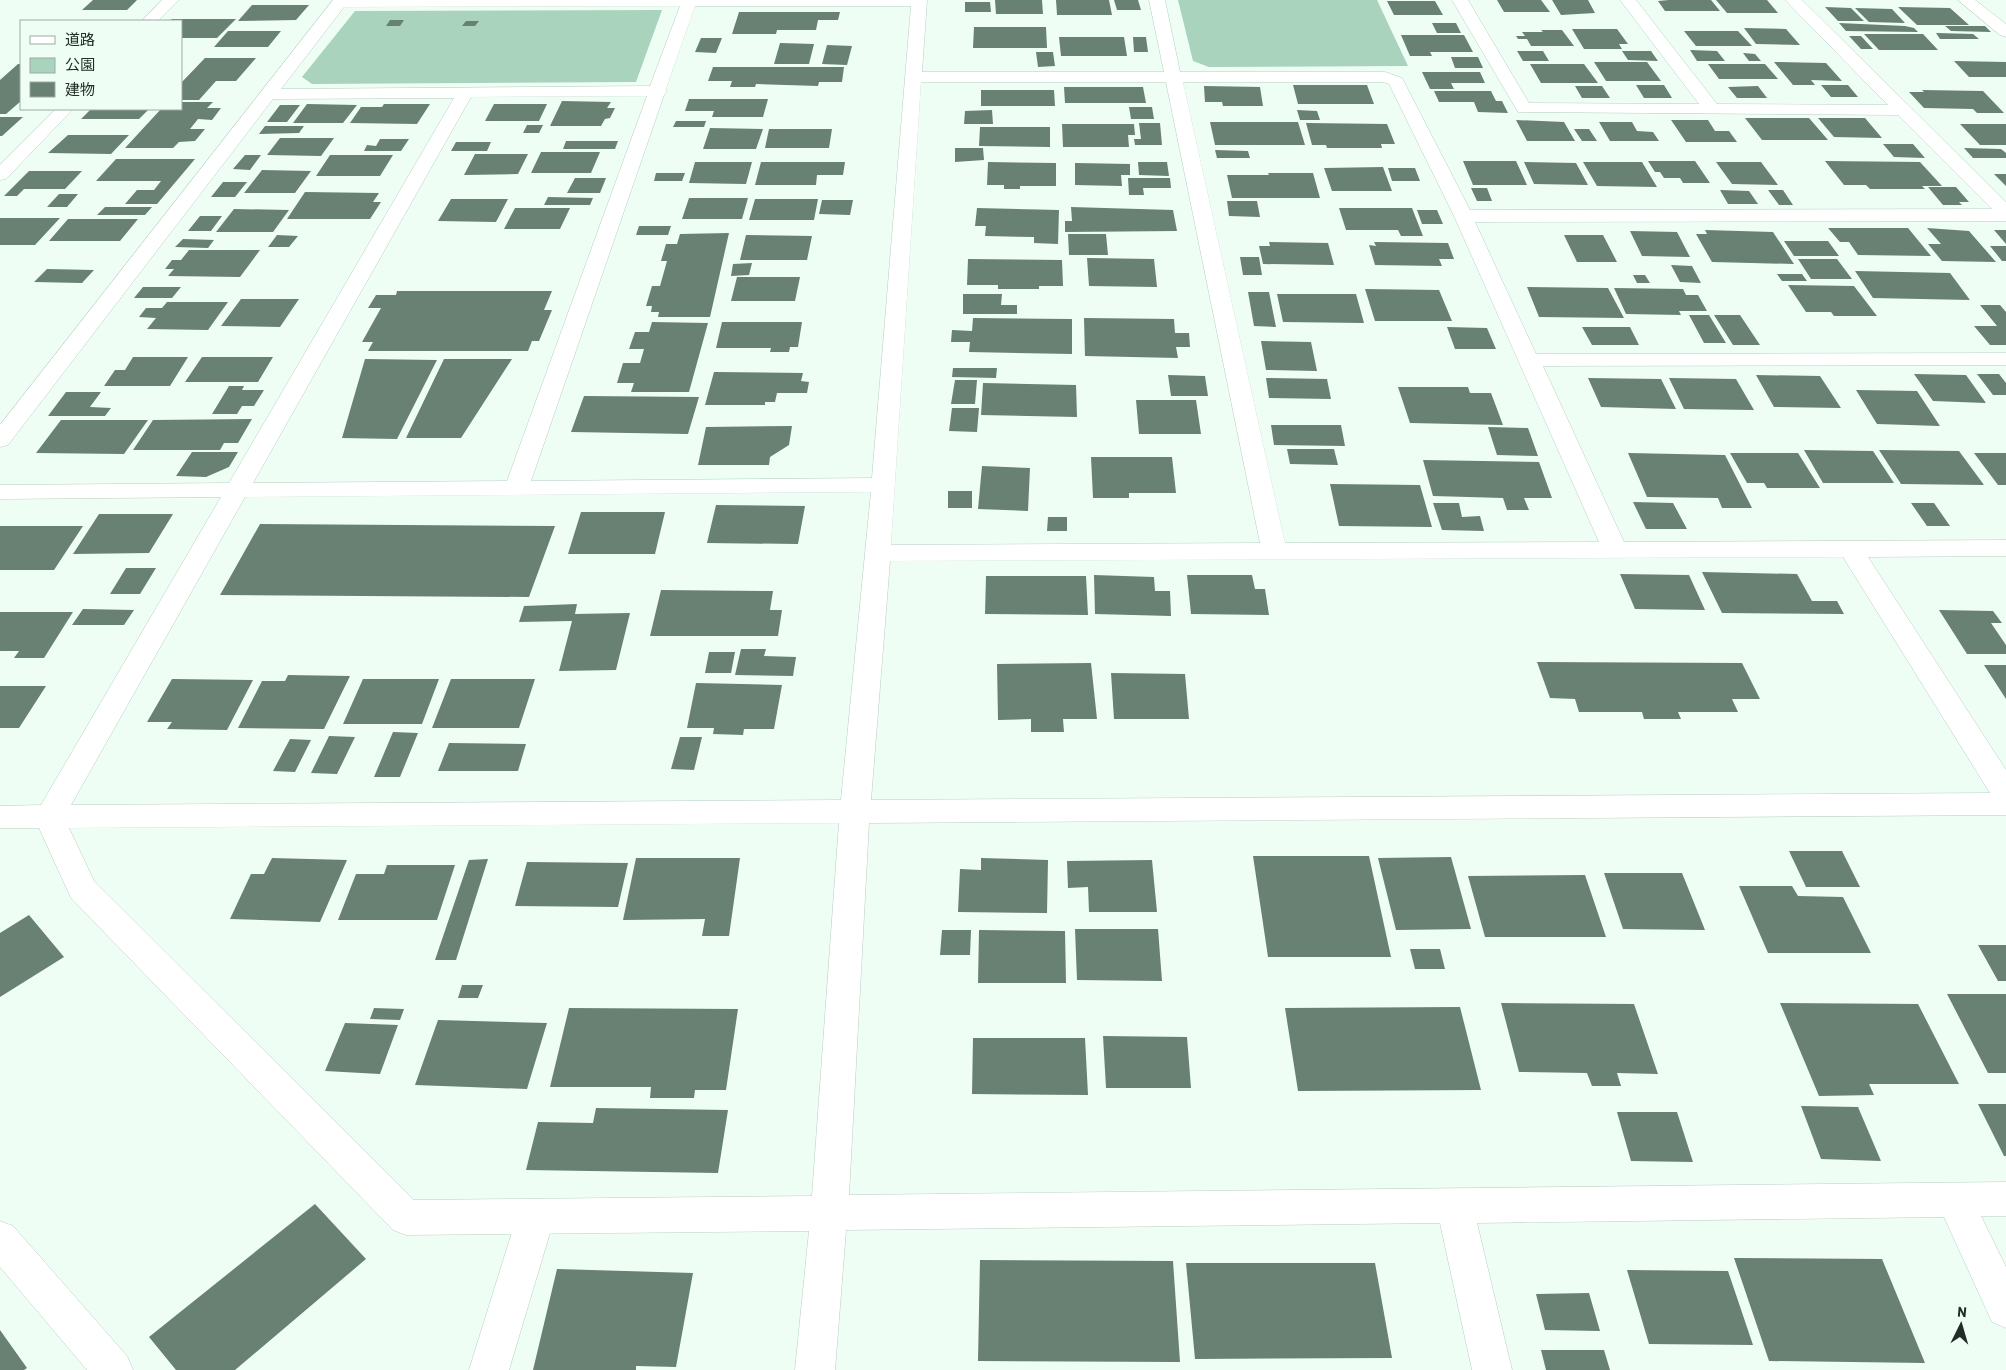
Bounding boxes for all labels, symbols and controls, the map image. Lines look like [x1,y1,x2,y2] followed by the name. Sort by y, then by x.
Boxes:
[20,20,182,110] legend
[65,30,95,48] text: 道路
[65,55,95,73] text: 公園
[65,80,95,98] text: 建物
[1936,1300,1986,1350] north arrow
[1957,1303,1968,1320] text: N

